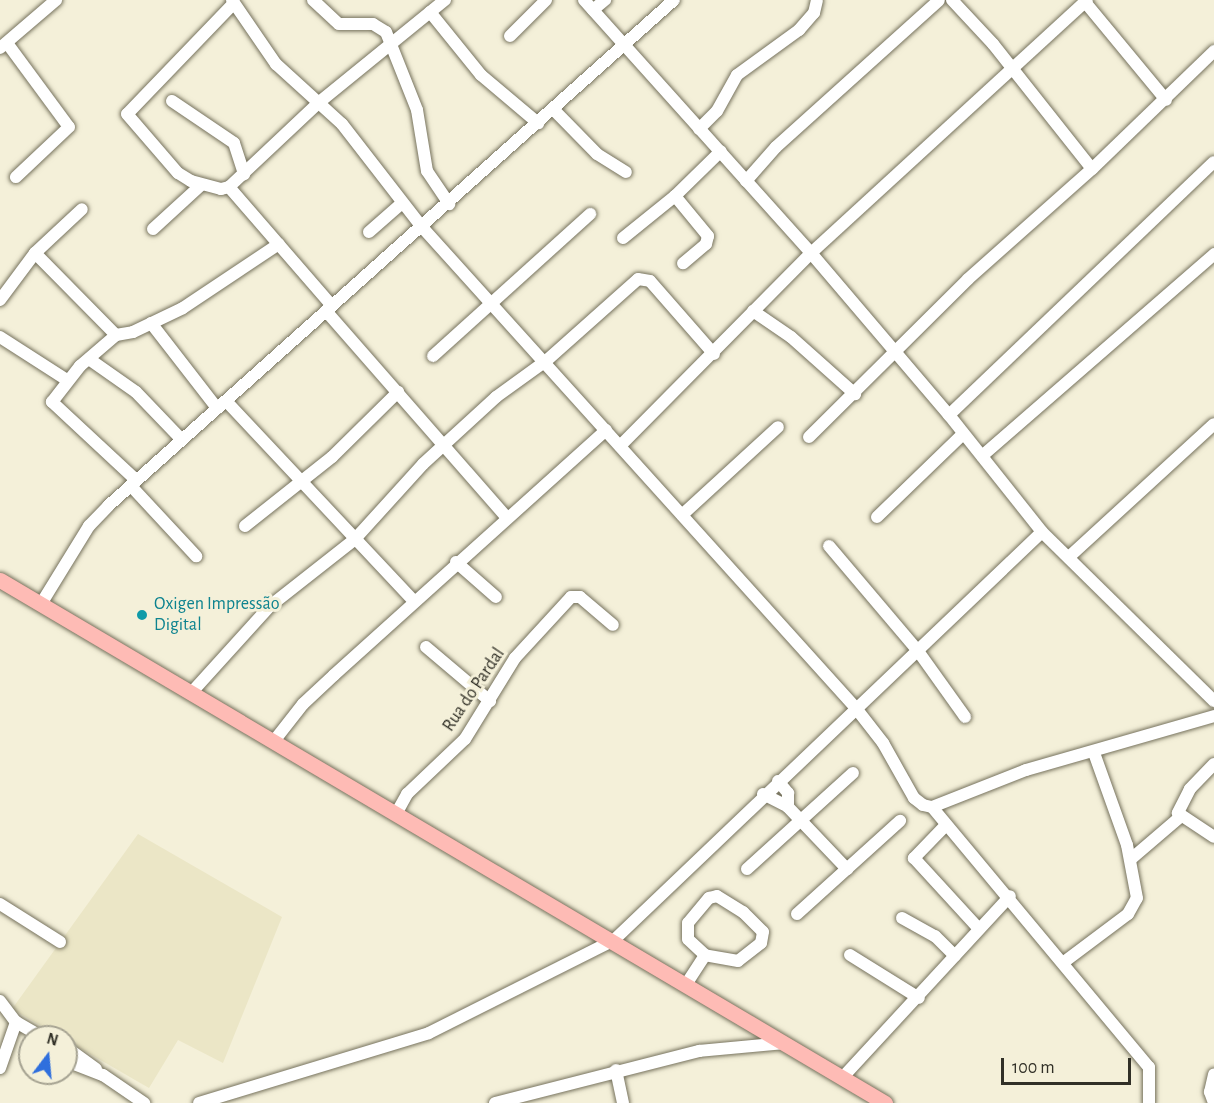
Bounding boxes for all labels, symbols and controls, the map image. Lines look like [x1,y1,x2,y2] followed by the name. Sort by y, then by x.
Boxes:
[154,594,280,636] place label: Oxigen Impressão Digital
[135,608,149,622] marker: Oxigen Impressão Digital
[438,644,510,736] street label: Rua do Pardal
[18,1025,78,1085] north arrow
[45,1030,60,1049] text: N
[1004,1046,1134,1084] scale bar
[1012,1059,1055,1077] text: 100 m

